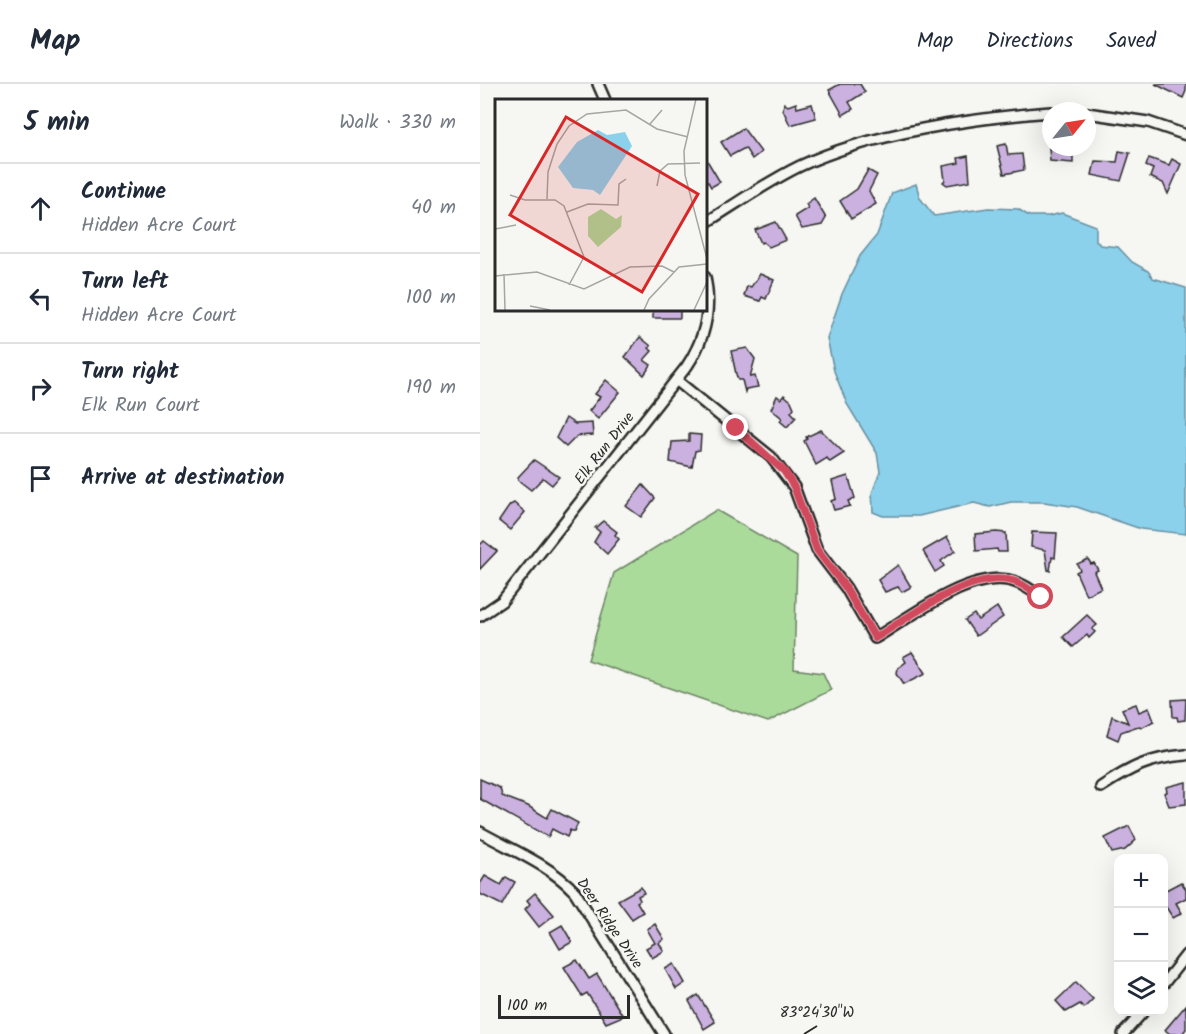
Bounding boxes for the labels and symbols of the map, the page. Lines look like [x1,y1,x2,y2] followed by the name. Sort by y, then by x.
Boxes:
[495,99,706,310] inset map
[1042,102,1096,156] north arrow
[569,407,641,490] street label: Elk Run Drive
[722,414,748,440] route end
[1027,583,1053,609] route start
[570,873,649,974] street label: Deer Ridge Drive
[498,992,630,1020] scale bar
[780,1001,855,1025] text: 83°24'30"W

